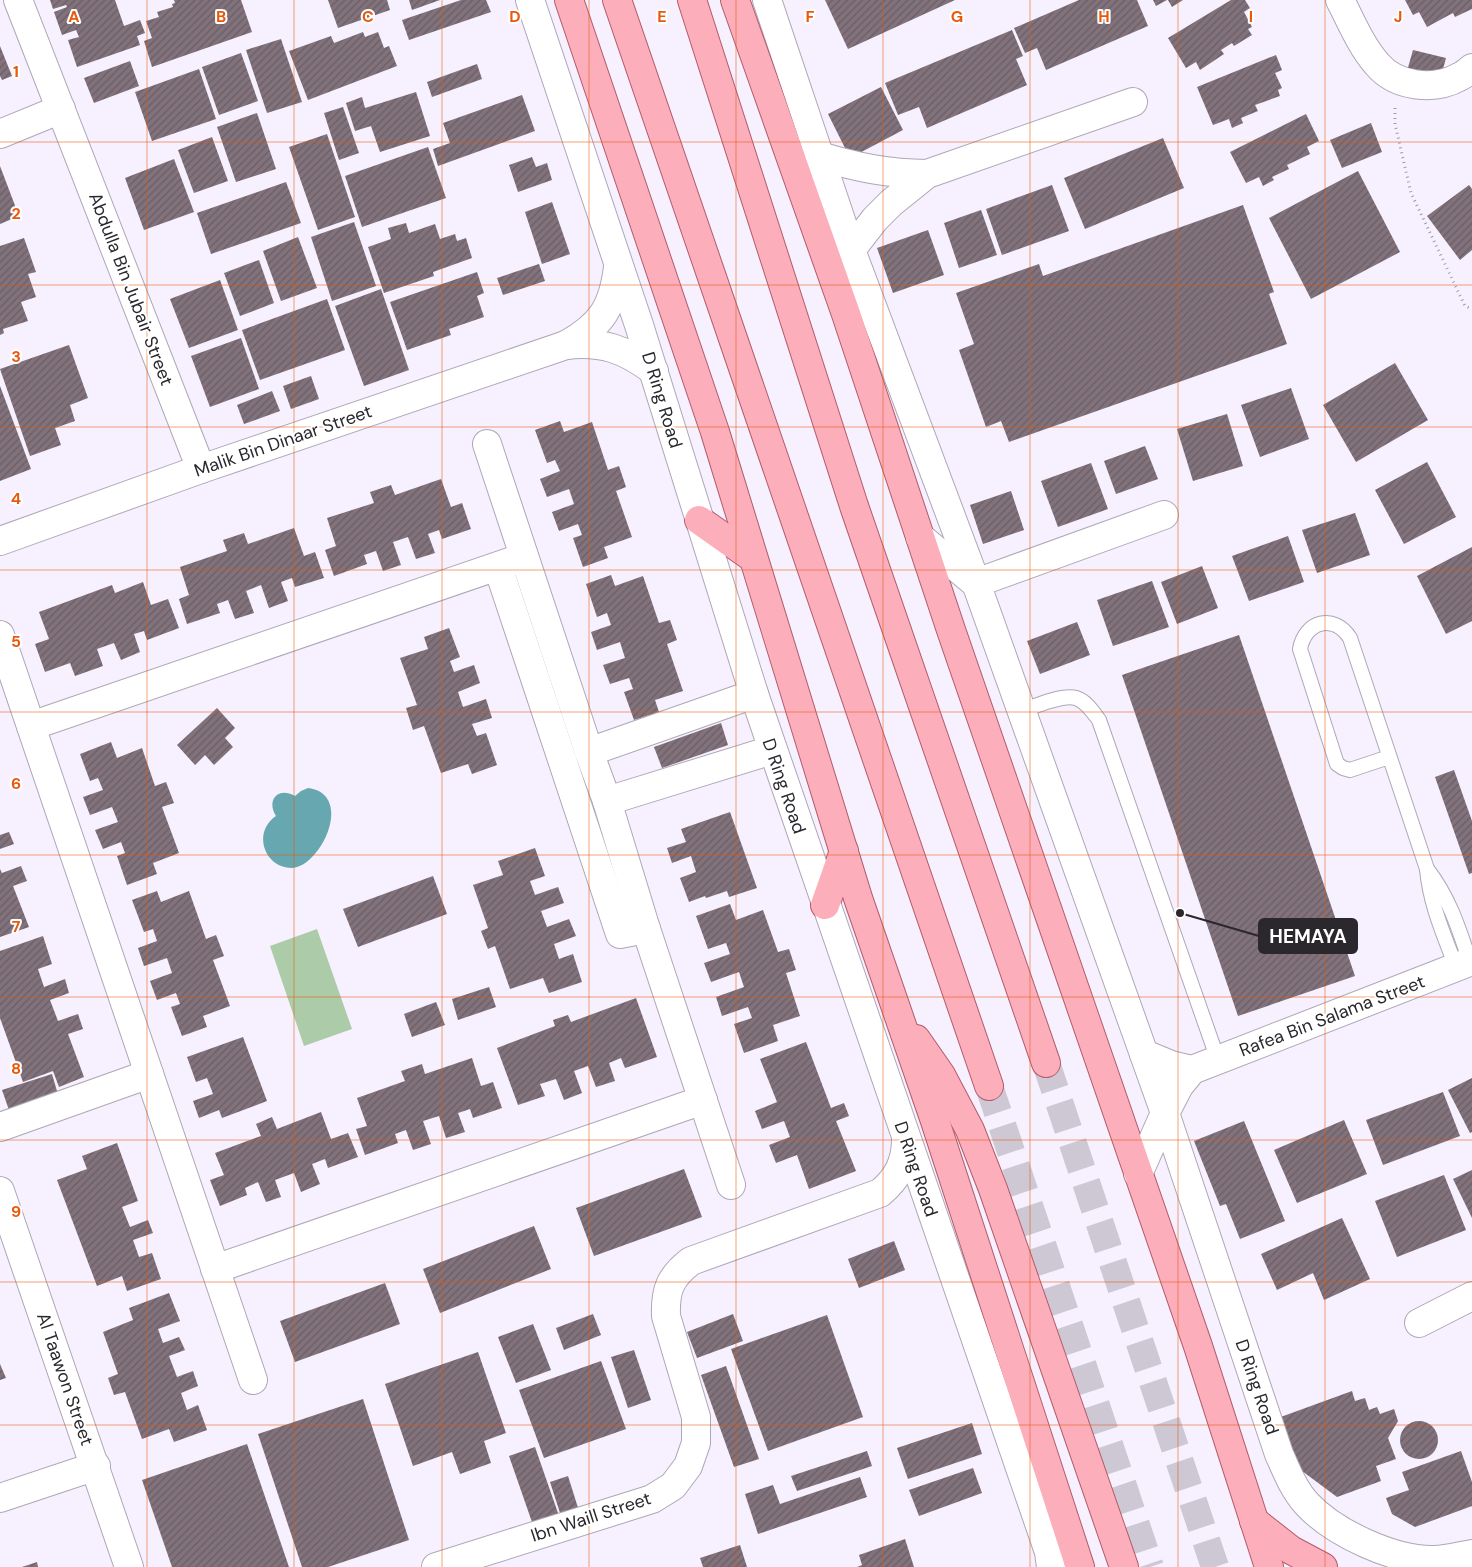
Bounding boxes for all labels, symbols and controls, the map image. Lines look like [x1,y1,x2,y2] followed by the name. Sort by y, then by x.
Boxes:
[68,6,80,27] text: A
[216,6,226,27] text: B
[362,6,374,27] text: C
[509,6,521,27] text: D
[657,6,667,27] text: E
[806,6,815,27] text: F
[951,6,963,27] text: G
[1098,6,1110,27] text: H
[1249,6,1253,27] text: I
[1394,6,1402,27] text: J
[13,61,19,82] text: 1
[83,189,179,389] street label: Abdulla Bin Jubair Street
[11,203,21,224] text: 2
[11,346,21,367] text: 3
[636,349,688,451] street label: D Ring Road
[191,399,375,483] street label: Malik Bin Dinaar Street
[11,488,21,509] text: 4
[11,631,21,652] text: 5
[756,735,812,837] street label: D Ring Road
[11,773,21,794] text: 6
[12,916,21,937] text: 7
[1259,919,1357,953] callout: HEMAYA
[1269,924,1347,949] text: HEMAYA
[1236,970,1428,1062] street label: Rafea Bin Salama Street
[11,1058,21,1079] text: 8
[888,1118,944,1220] street label: D Ring Road
[11,1201,21,1222] text: 9
[31,1309,99,1449] street label: Al Taawon Street
[1229,1336,1285,1438] street label: D Ring Road
[528,1486,654,1548] street label: Ibn Waill Street

